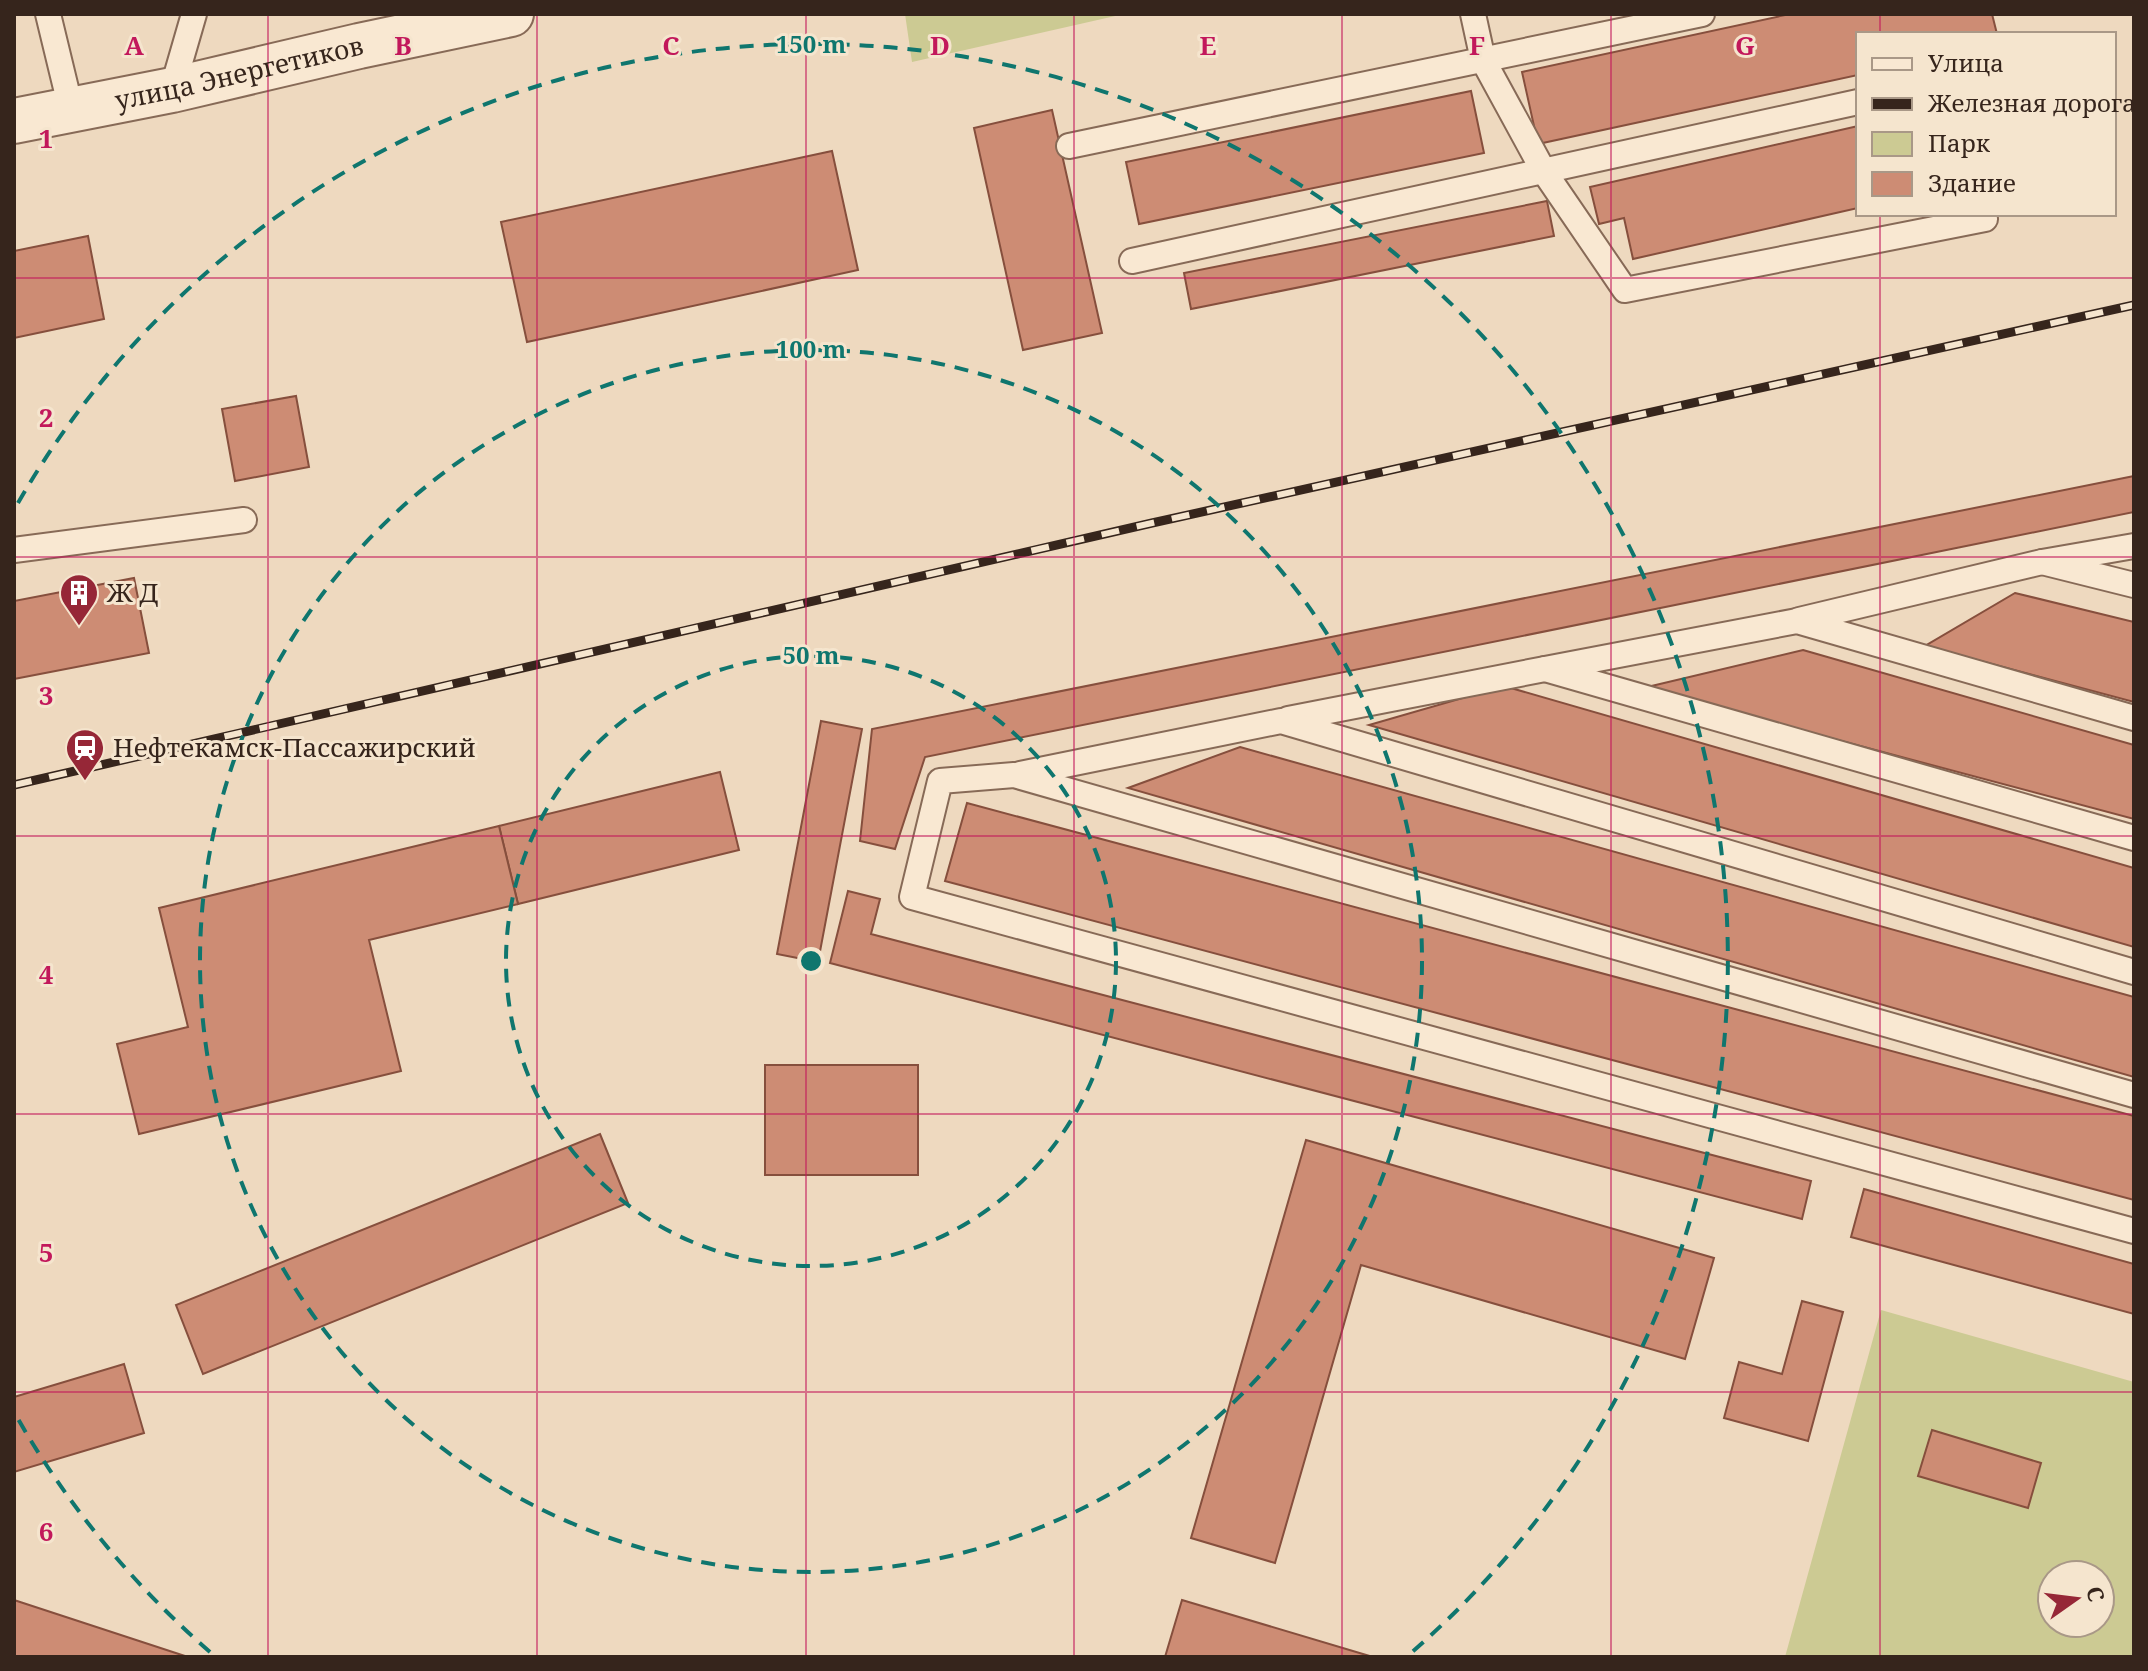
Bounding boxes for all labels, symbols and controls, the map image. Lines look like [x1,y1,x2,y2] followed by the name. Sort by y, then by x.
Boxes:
[112,27,367,118] street label: улица Энергетиков
[124,27,144,63] text: A
[394,27,412,63] text: B
[662,27,680,63] text: C
[776,27,847,60] text: 150 m
[930,27,950,63] text: D
[1200,27,1217,63] text: E
[1469,27,1485,63] text: F
[1735,27,1755,63] text: G
[1856,32,2116,216] legend
[1928,46,2004,79] text: Улица
[1927,86,2136,119] text: Железная дорога
[39,120,53,156] text: 1
[1928,126,1991,159] text: Парк
[1928,166,2016,199] text: Здание
[776,332,847,365] text: 100 m
[39,399,53,435] text: 2
[58,572,100,627] building icon: Ж Д
[106,574,159,610] place label: Ж Д
[782,638,840,671] text: 50 m
[39,677,53,713] text: 3
[64,727,106,782] station icon: Нефтекамск-Пассажирский
[113,729,476,765] place label: Нефтекамск-Пассажирский
[797,947,825,975] centre of rings
[39,956,54,992] text: 4
[39,1234,53,1270] text: 5
[39,1513,53,1549] text: 6
[2036,1559,2116,1639] north arrow
[2080,1583,2113,1605] text: С

